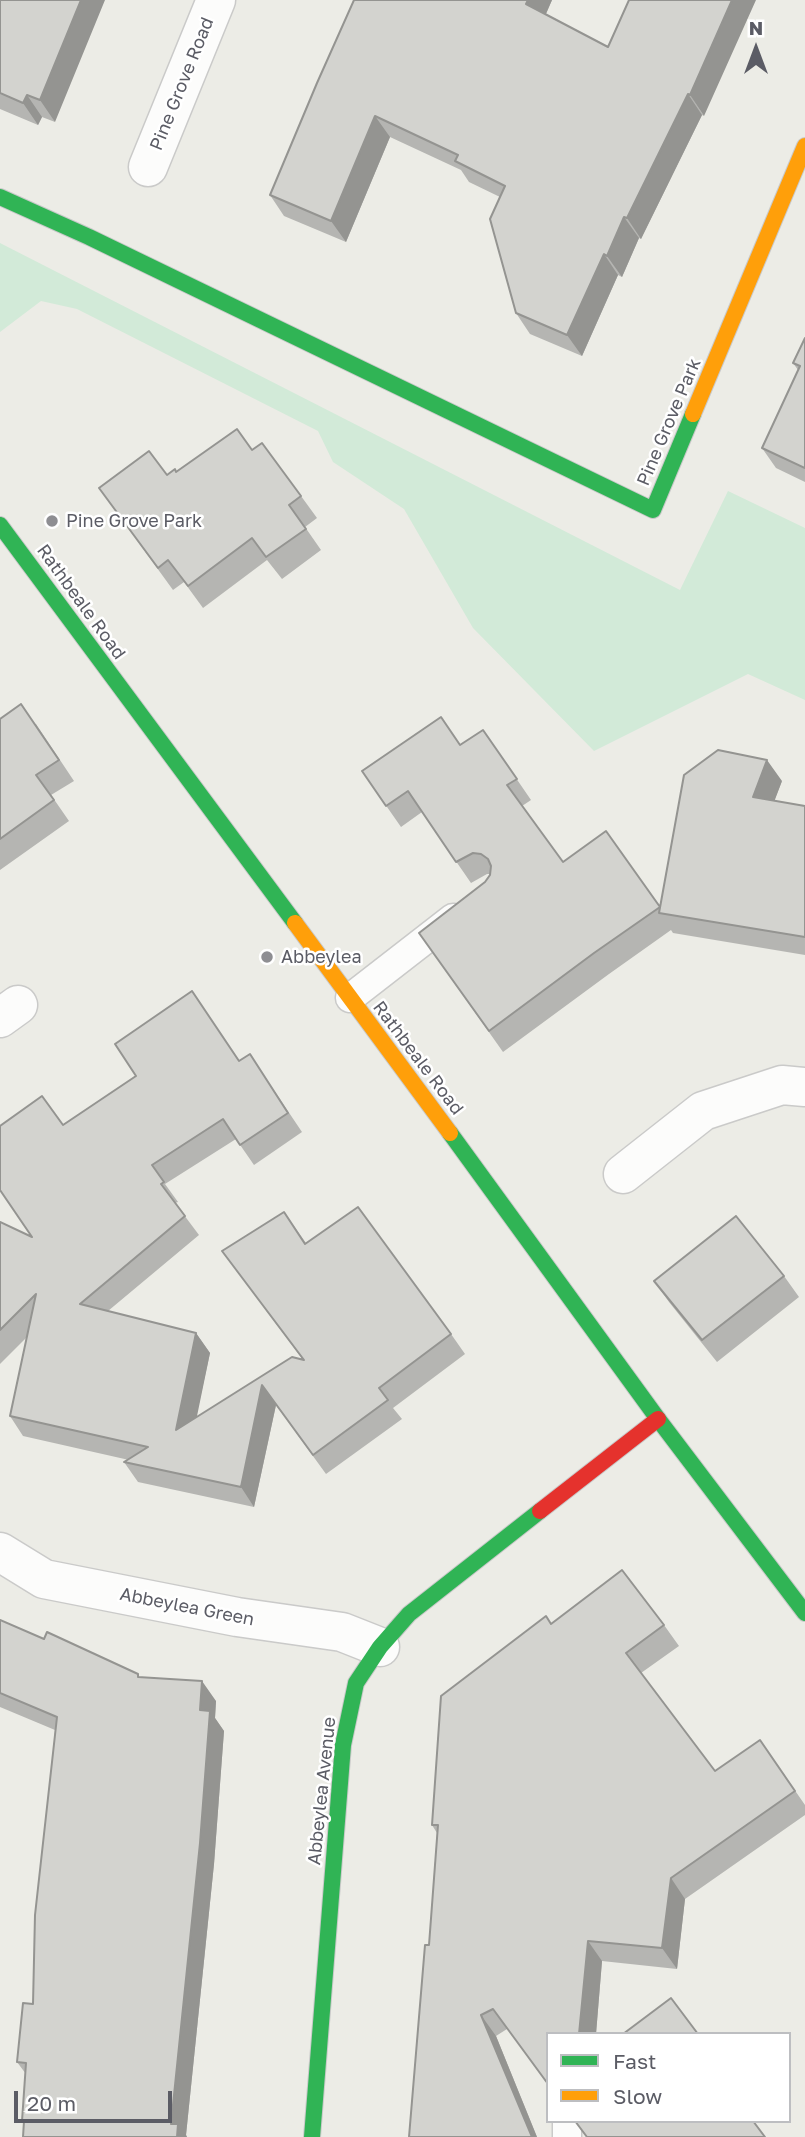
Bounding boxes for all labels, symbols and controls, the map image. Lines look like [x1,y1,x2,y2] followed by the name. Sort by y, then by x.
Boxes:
[146,14,218,154] street label: Pine Grove Road
[721,14,791,84] north arrow
[749,16,763,39] text: N
[632,355,706,489] street label: Pine Grove Park
[66,510,202,532] place label: Pine Grove Park
[44,513,60,529] marker: Pine Grove Park
[32,540,130,664] street label: Rathbeale Road
[281,946,362,968] place label: Abbeylea
[259,949,275,965] marker: Abbeylea
[368,997,468,1119] street label: Rathbeale Road
[118,1583,256,1631] street label: Abbeylea Green
[303,1716,341,1866] street label: Abbeylea Avenue
[546,2032,791,2123] legend
[613,2048,656,2074] text: Fast
[18,2078,175,2122] scale bar
[613,2083,662,2109] text: Slow
[27,2090,76,2116] text: 20 m

